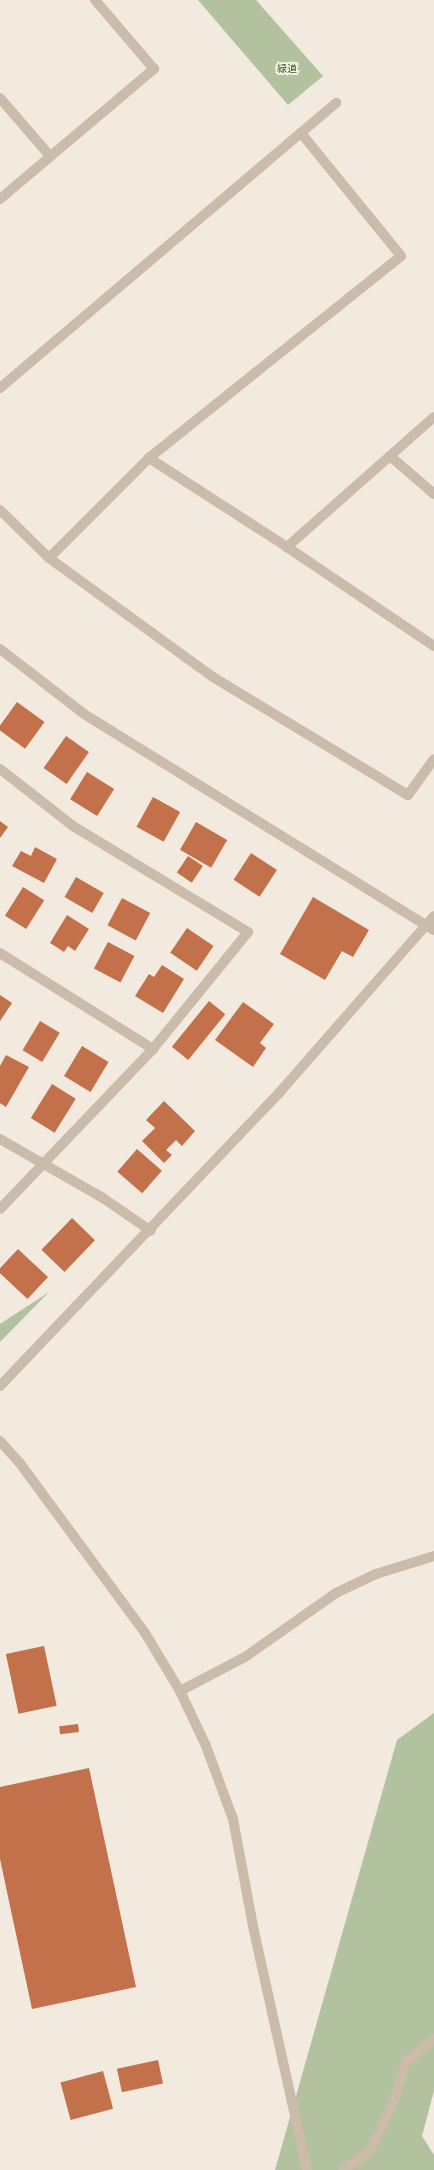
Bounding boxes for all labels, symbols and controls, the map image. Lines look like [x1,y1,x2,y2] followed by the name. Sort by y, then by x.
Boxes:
[277,63,297,75] park label: 緑道

